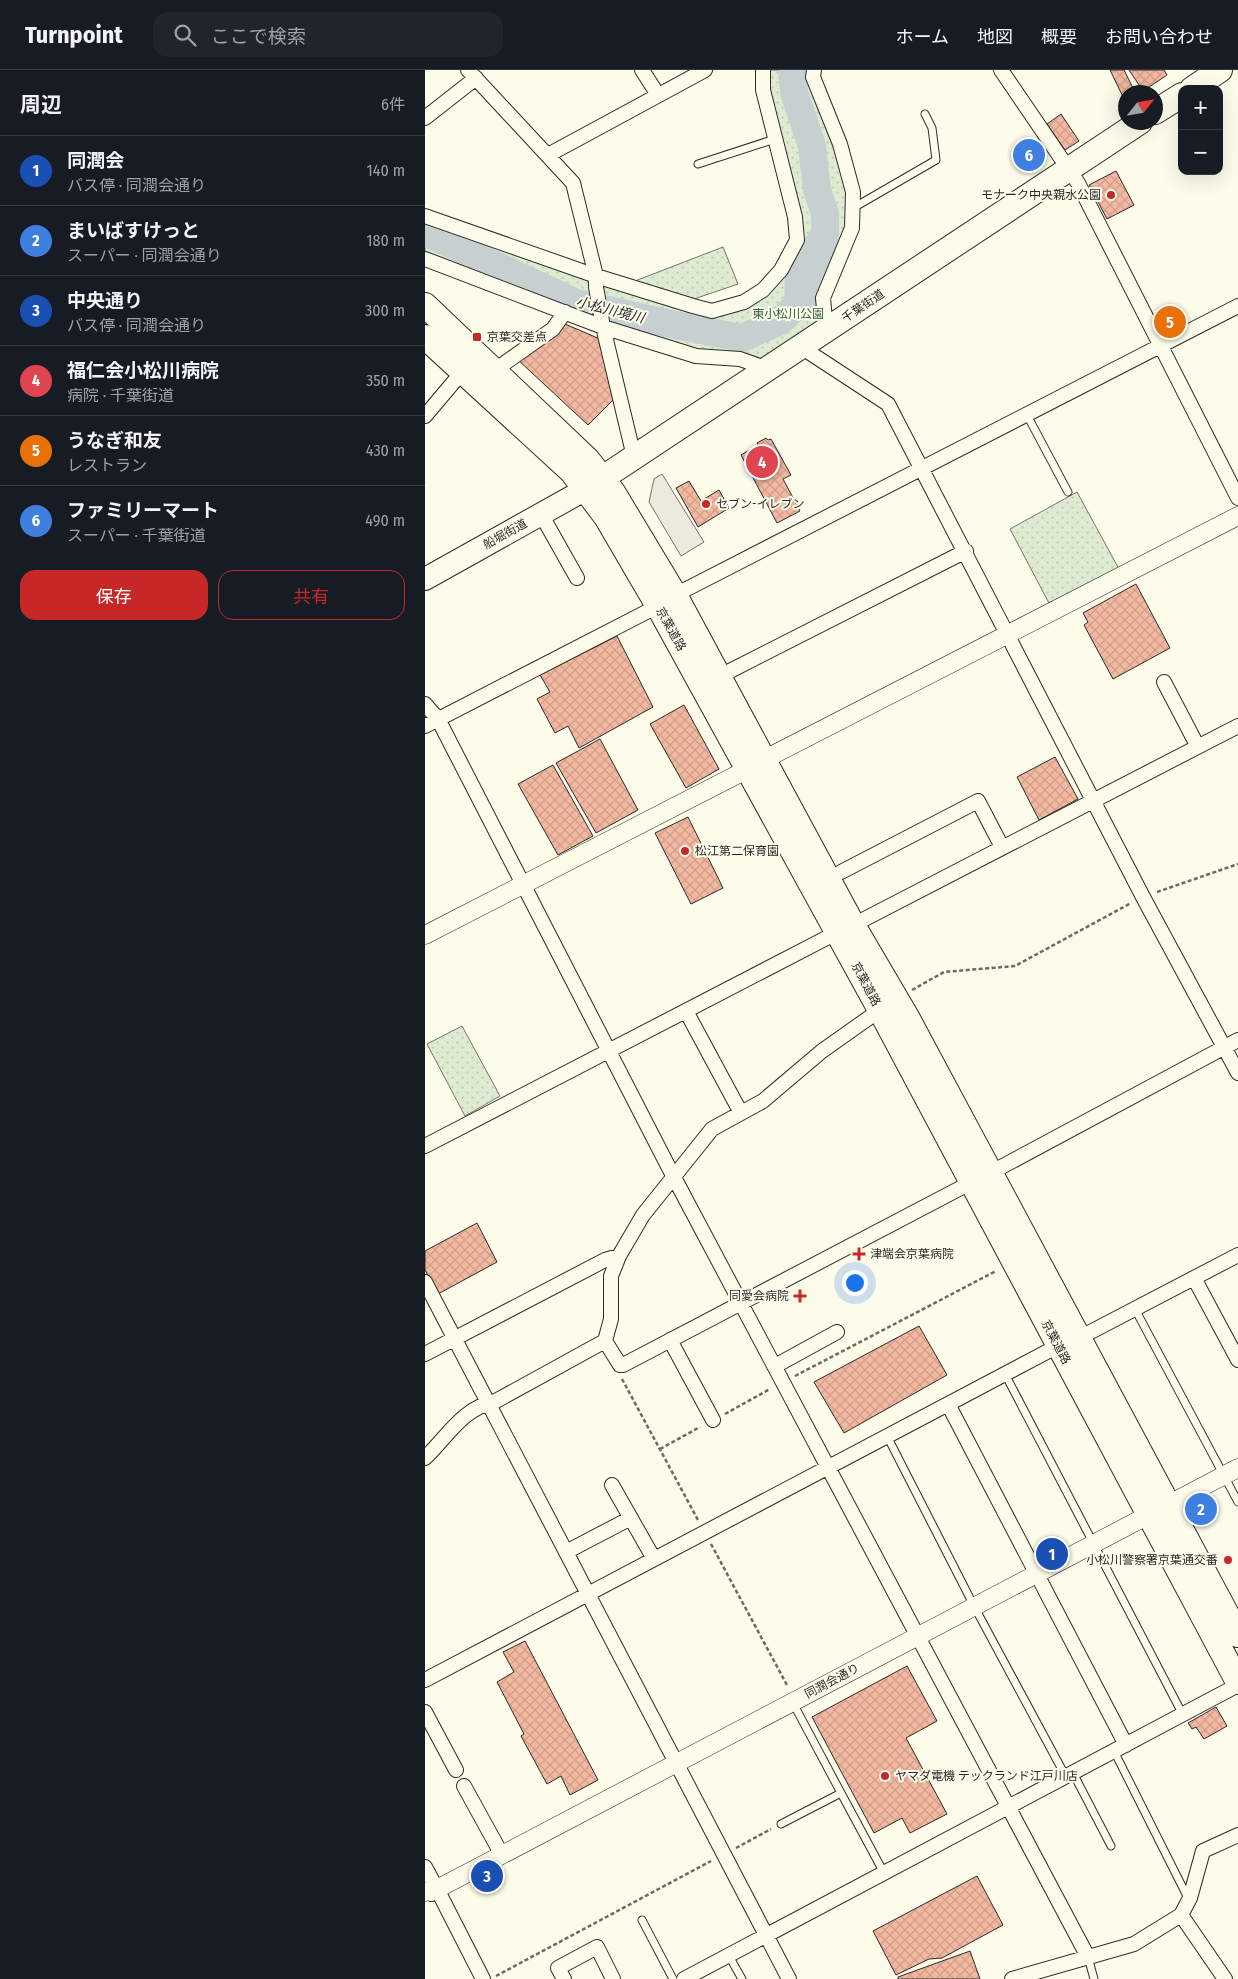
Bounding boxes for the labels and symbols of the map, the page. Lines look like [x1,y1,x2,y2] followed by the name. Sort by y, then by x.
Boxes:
[1118,85,1163,130] north arrow
[1013,136,1045,174] pin: 6
[981,188,1101,202] place label: モナーク中央親水公園
[1105,189,1117,201] marker: モナーク中央親水公園
[839,287,887,325] street label: 千葉街道
[574,293,648,327] water label: 小松川境川
[1154,303,1186,341] pin: 5
[752,307,824,321] park label: 東小松川公園
[487,330,547,344] place label: 京葉交差点
[471,331,483,343] marker: 京葉交差点
[746,443,778,481] pin: 4
[716,497,804,511] place label: セブン-イレブン
[700,498,712,510] marker: セブン-イレブン
[481,516,529,552] street label: 船堀街道
[653,605,689,653] street label: 京葉道路
[695,844,779,858] place label: 松江第二保育園
[679,845,691,857] marker: 松江第二保育園
[849,960,883,1008] street label: 京葉道路
[852,1247,866,1261] marker: 津端会京葉病院
[870,1247,954,1261] place label: 津端会京葉病院
[842,1270,868,1296] your location
[729,1289,789,1303] place label: 同愛会病院
[793,1289,807,1303] marker: 同愛会病院
[1039,1318,1073,1366] street label: 京葉道路
[1185,1490,1217,1528] pin: 2
[1036,1535,1068,1573] pin: 1
[1086,1553,1218,1567] place label: 小松川警察署京葉通交番
[1222,1554,1234,1566] marker: 小松川警察署京葉通交番
[802,1661,862,1701] street label: 同潤会通り
[895,1769,1078,1783] place label: ヤマダ電機 テックランド江戸川店
[879,1770,891,1782] marker: ヤマダ電機 テックランド江戸川店
[471,1857,503,1895] pin: 3

